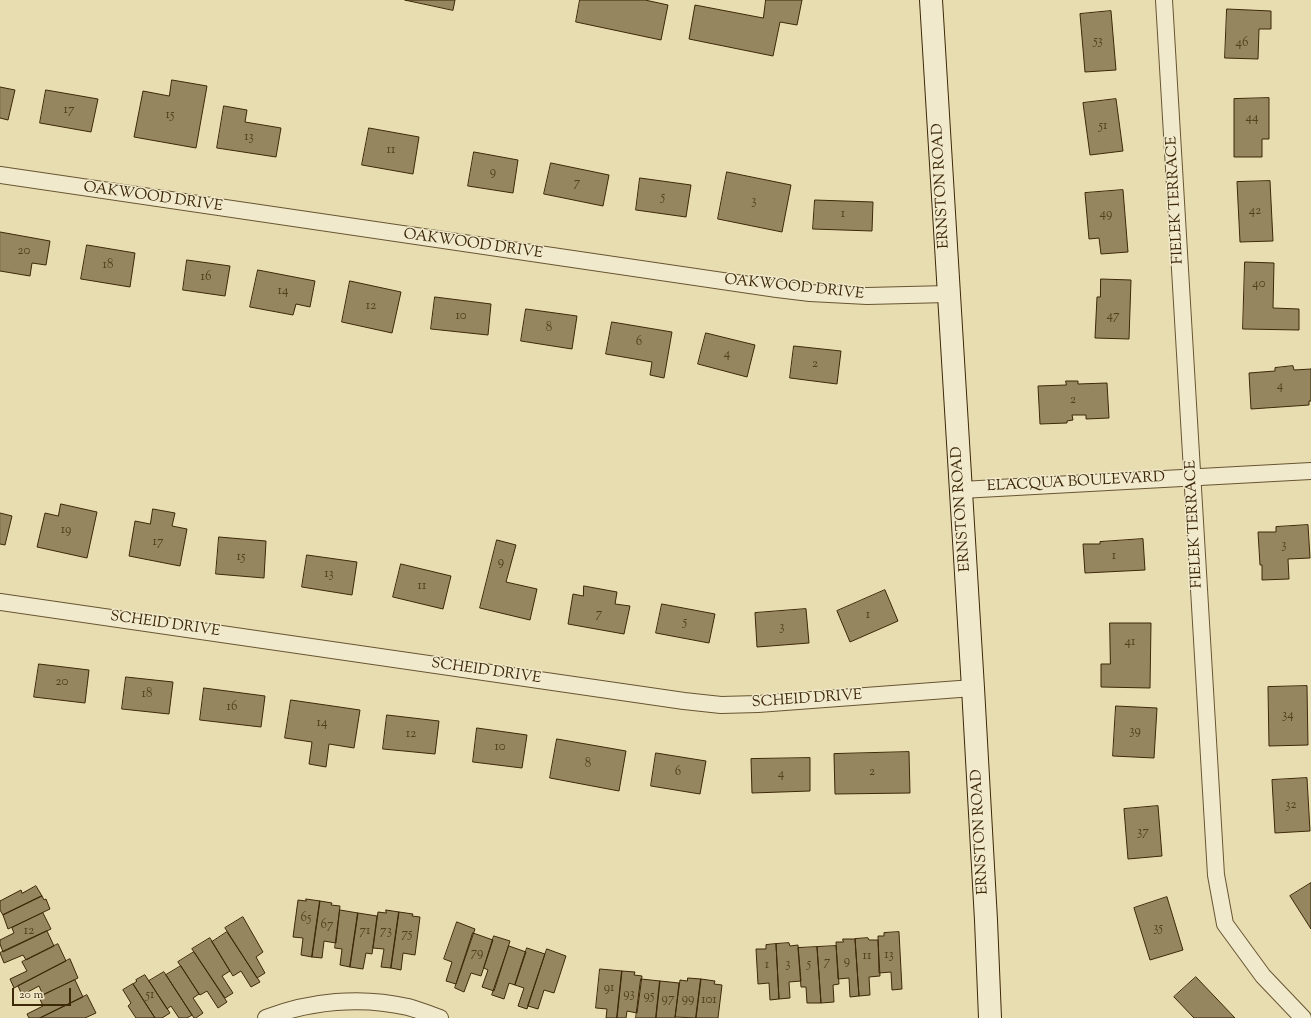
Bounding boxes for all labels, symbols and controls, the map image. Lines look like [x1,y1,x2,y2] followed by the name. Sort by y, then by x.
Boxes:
[1093,34,1103,50] house number: 53
[1236,36,1248,52] house number: 46
[64,103,74,119] house number: 17
[166,108,174,124] house number: 15
[1245,111,1259,127] house number: 44
[1099,119,1107,135] house number: 51
[930,123,954,249] street label: ERNSTON ROAD
[244,130,254,146] house number: 13
[1164,136,1188,264] street label: FIELEK TERRACE
[387,143,395,159] house number: 11
[490,165,496,181] house number: 9
[574,176,580,192] house number: 7
[82,179,224,217] street label: OAKWOOD DRIVE
[661,190,665,206] house number: 5
[751,194,757,210] house number: 3
[1249,204,1261,220] house number: 42
[841,207,845,223] house number: 1
[1100,207,1112,223] house number: 49
[402,226,544,264] street label: OAKWOOD DRIVE
[18,244,30,260] house number: 20
[103,258,113,274] house number: 18
[201,270,211,286] house number: 16
[723,272,865,304] street label: OAKWOOD DRIVE
[1252,277,1266,293] house number: 40
[278,284,288,300] house number: 14
[366,299,376,315] house number: 12
[455,309,467,325] house number: 10
[1106,309,1120,325] house number: 47
[546,321,552,337] house number: 8
[636,335,642,351] house number: 6
[724,347,730,363] house number: 4
[812,357,818,373] house number: 2
[1277,379,1283,395] house number: 4
[1070,393,1076,409] house number: 2
[949,446,975,572] street label: ERNSTON ROAD
[1183,460,1207,588] street label: FIELEK TERRACE
[986,469,1166,497] street label: ELACQUA BOULEVARD
[61,523,71,539] house number: 19
[153,535,163,551] house number: 17
[1281,538,1287,554] house number: 3
[1112,549,1116,565] house number: 1
[237,550,245,566] house number: 15
[498,555,504,571] house number: 9
[324,567,334,583] house number: 13
[418,579,426,595] house number: 11
[596,607,602,623] house number: 7
[109,608,221,642] street label: SCHEID DRIVE
[866,608,870,624] house number: 1
[683,615,687,631] house number: 5
[779,620,785,636] house number: 3
[1125,635,1135,651] house number: 41
[430,655,542,689] street label: SCHEID DRIVE
[56,675,68,691] house number: 20
[142,687,152,703] house number: 18
[751,687,863,713] street label: SCHEID DRIVE
[227,700,237,716] house number: 16
[1282,708,1294,724] house number: 34
[317,716,327,732] house number: 14
[1129,724,1141,740] house number: 39
[406,727,416,743] house number: 12
[494,740,506,756] house number: 10
[585,757,591,773] house number: 8
[675,765,681,781] house number: 6
[869,765,875,781] house number: 2
[778,767,784,783] house number: 4
[969,769,993,895] street label: ERNSTON ROAD
[1285,798,1297,814] house number: 32
[1137,825,1149,841] house number: 37
[301,911,311,927] house number: 65
[321,918,333,934] house number: 67
[1153,921,1163,937] house number: 35
[24,924,34,940] house number: 12
[360,924,370,940] house number: 71
[380,924,392,940] house number: 73
[402,927,412,943] house number: 75
[471,946,483,962] house number: 79
[884,948,894,964] house number: 13
[863,949,871,965] house number: 11
[844,954,850,970] house number: 9
[824,955,830,971] house number: 7
[785,957,791,973] house number: 3
[807,957,811,973] house number: 5
[765,958,769,974] house number: 1
[14,980,73,1006] scale bar
[604,981,614,997] house number: 91
[19,986,43,1004] text: 20 m
[623,987,635,1003] house number: 93
[146,988,154,1004] house number: 51
[644,989,654,1005] house number: 95
[662,992,674,1008] house number: 97
[682,992,694,1008] house number: 99
[701,993,717,1009] house number: 101

